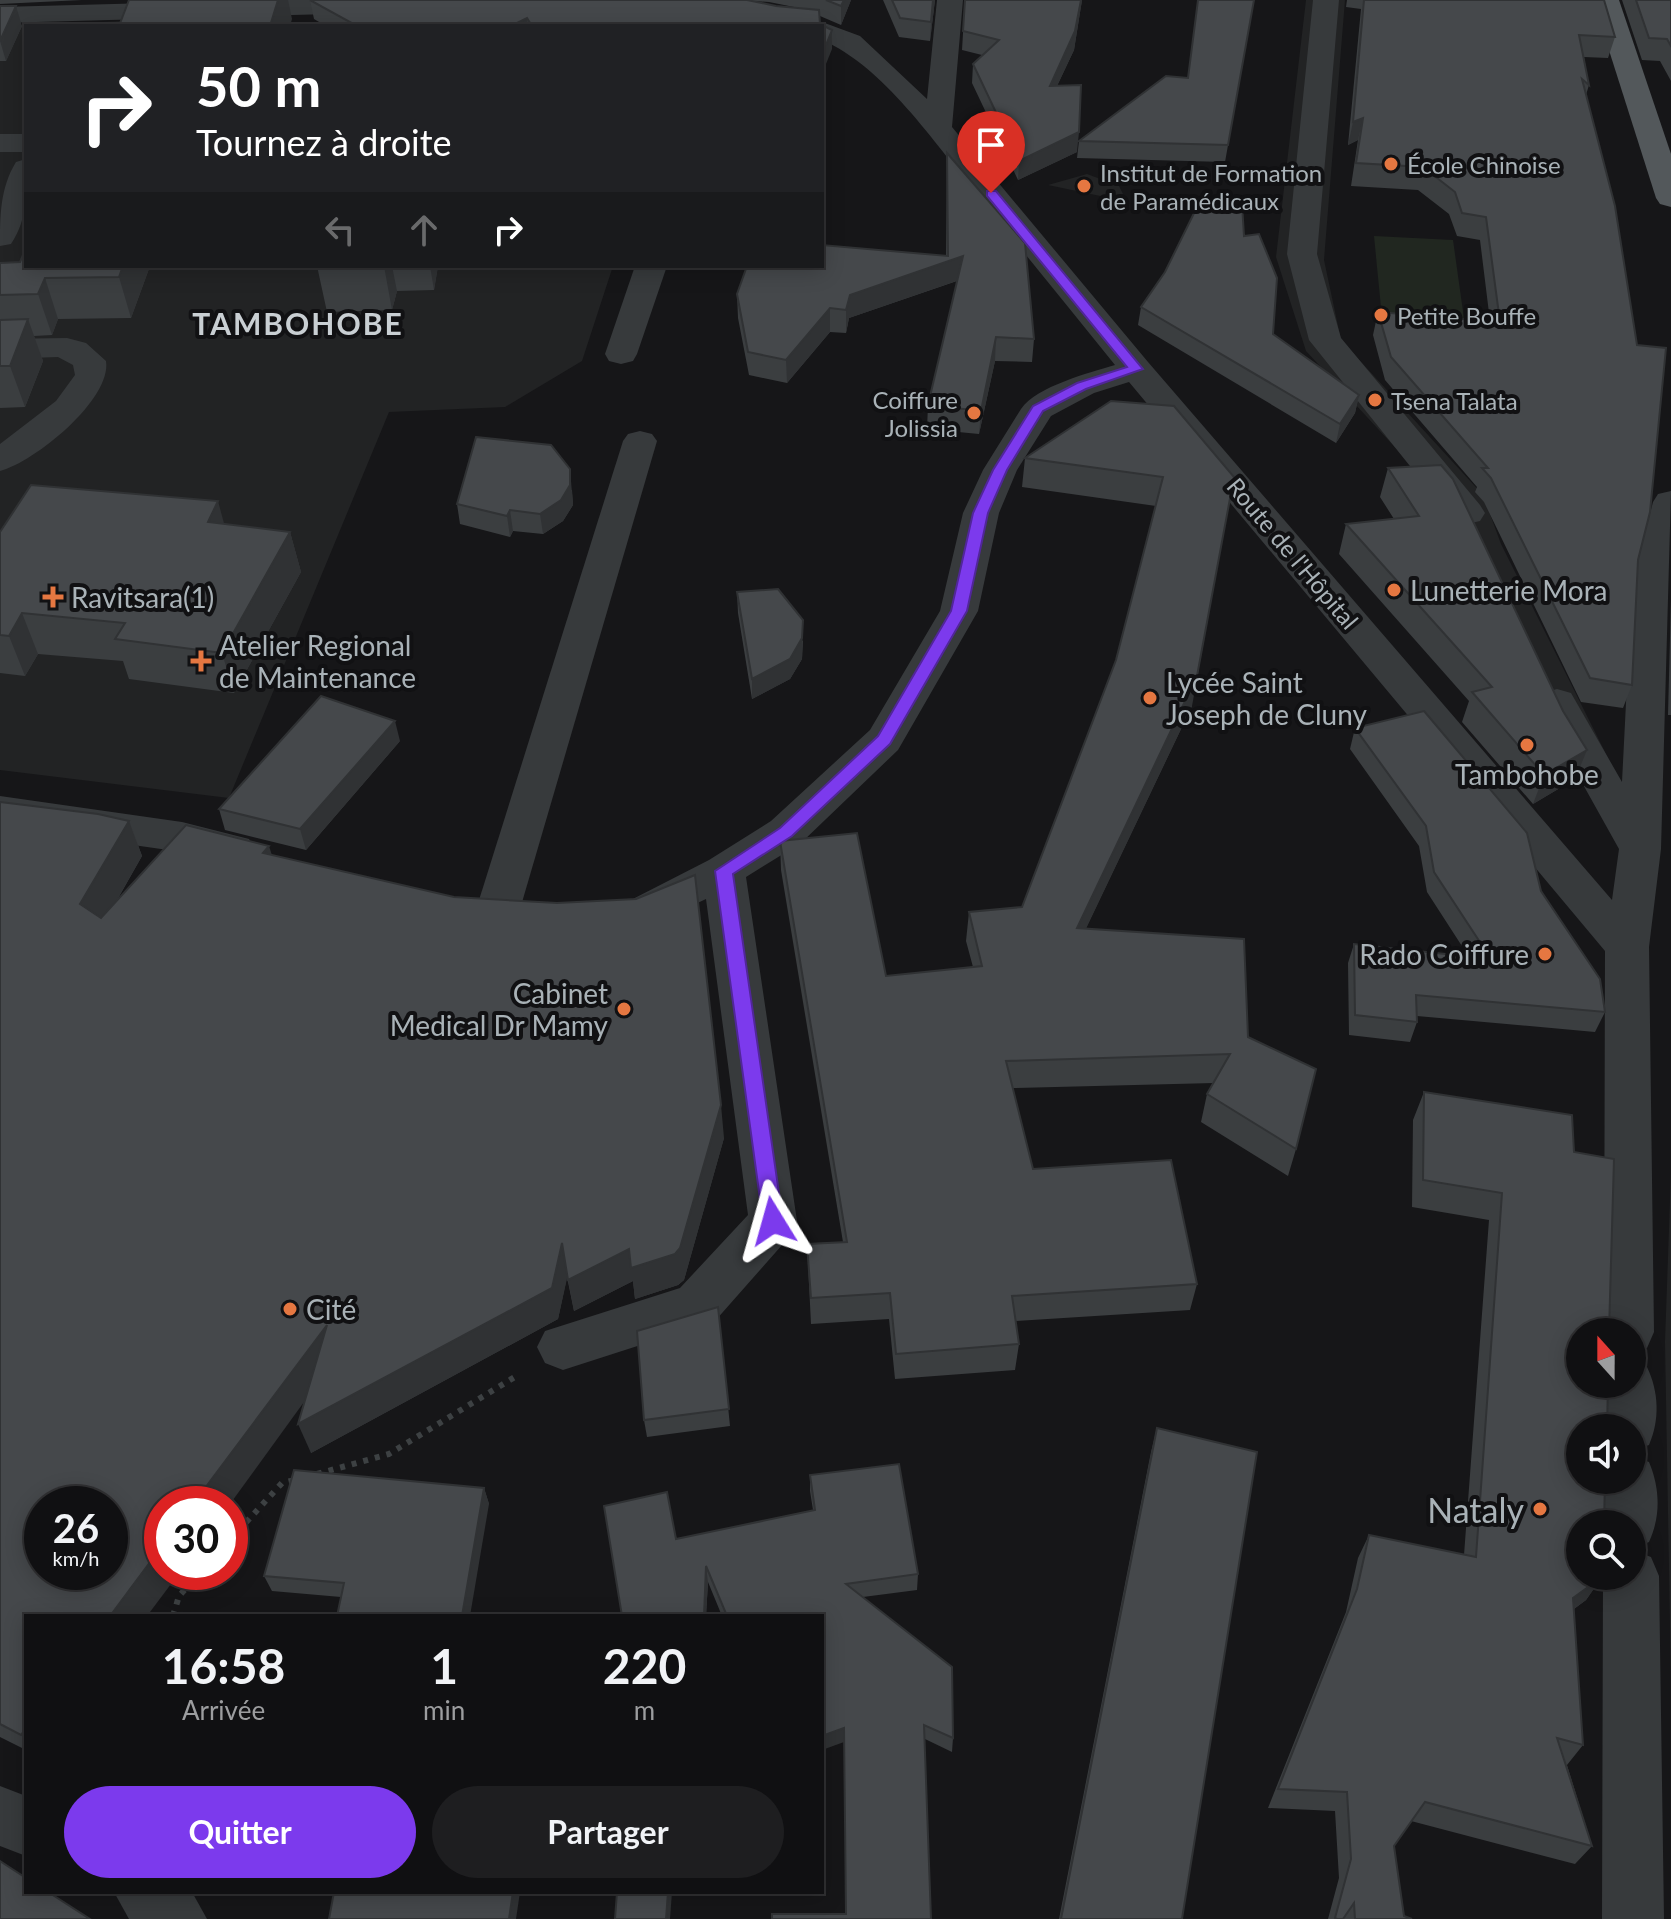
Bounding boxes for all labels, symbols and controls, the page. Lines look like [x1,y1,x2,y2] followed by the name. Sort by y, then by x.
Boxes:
[196,52,321,119] text: 50 m
[64,56,168,160] icon: right
[957,111,1025,193] pin
[196,120,452,164] text: Tournez à droite
[969,123,1013,167] icon: arrive
[1407,150,1561,179] place label: École Chinoise
[1382,155,1400,173] marker: École Chinoise
[1100,158,1322,215] place label: Institut de Formation de Paramédicaux
[1075,177,1093,195] marker: Institut de Formation de Paramédicaux
[318,208,362,252] icon: left
[402,208,446,252] icon: ahead
[486,208,530,252] icon: right
[1397,301,1536,330] place label: Petite Bouffe
[192,305,404,341] district label: TAMBOHOBE
[1372,306,1390,324] marker: Petite Bouffe
[873,385,958,442] place label: Coiffure Jolissia
[1391,386,1518,415] place label: Tsena Talata
[1366,391,1384,409] marker: Tsena Talata
[965,404,983,422] marker: Coiffure Jolissia
[1221,472,1365,634] street label: Route de l'Hôpital
[1410,573,1608,607] place label: Lunetterie Mora
[71,580,214,614] place label: Ravitsara(1)
[1385,581,1403,599] marker: Lunetterie Mora
[42,586,64,608] marker: Ravitsara(1)
[219,628,416,694] place label: Atelier Regional de Maintenance
[190,650,212,672] marker: Atelier Regional de Maintenance
[1166,665,1367,731] place label: Lycée Saint Joseph de Cluny
[1141,689,1159,707] marker: Lycée Saint Joseph de Cluny
[1518,736,1536,754] marker: Tambohobe
[1455,757,1599,791] place label: Tambohobe
[1359,937,1529,971] place label: Rado Coiffure
[1536,945,1554,963] marker: Rado Coiffure
[390,976,609,1042] place label: Cabinet Medical Dr Mamy
[615,1000,633,1018] marker: Cabinet Medical Dr Mamy
[731,1179,815,1263] position arrow
[306,1292,356,1326] place label: Cité
[281,1300,299,1318] marker: Cité
[1566,1318,1646,1398] north arrow
[1566,1318,1646,1590] map controls
[1566,1414,1646,1494] button: sound
[144,1486,248,1590] speed limit sign: 30
[1427,1489,1524,1530] place label: Nataly
[1531,1500,1549,1518] marker: Nataly
[53,1504,99,1552] text: 26
[1566,1510,1646,1590] button: search
[53,1546,99,1570] text: km/h
[162,1637,285,1694] text: 16:58
[430,1637,458,1694] text: 1
[603,1637,686,1694] text: 220
[182,1694,265,1726] text: Arrivée
[423,1694,465,1726] text: min
[634,1694,655,1726] text: m
[64,1786,416,1878] button: Quitter
[432,1786,784,1878] button: Partager

